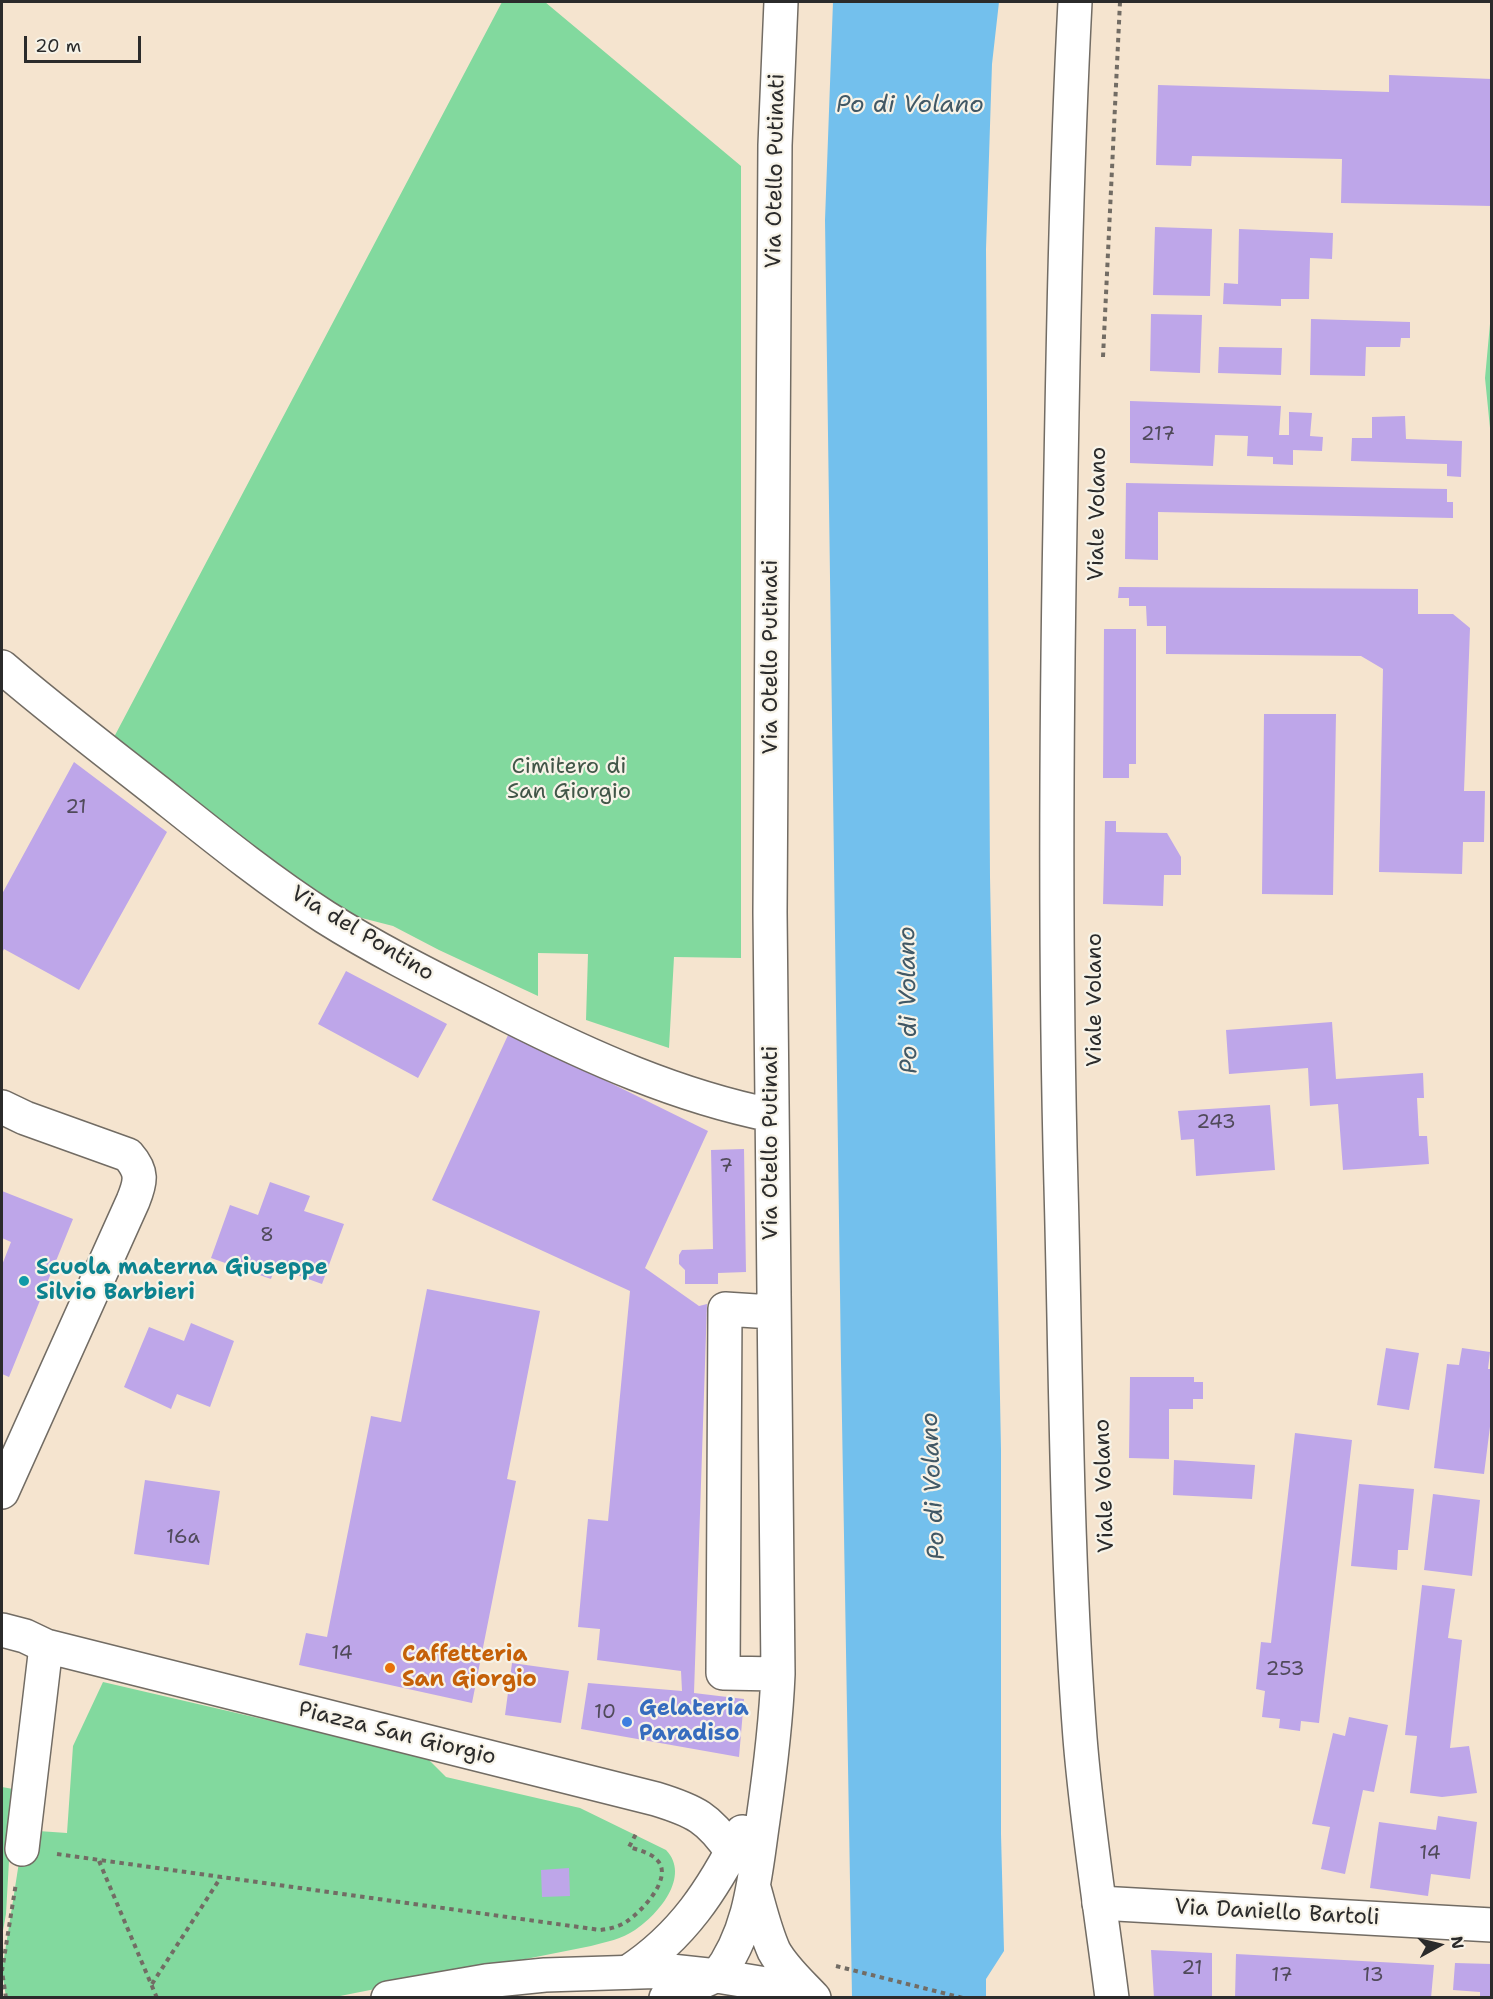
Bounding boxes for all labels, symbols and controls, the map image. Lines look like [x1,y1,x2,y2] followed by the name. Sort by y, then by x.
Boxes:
[27,24,144,62] scale bar
[35,34,81,58] text: 20 m
[761,73,791,269] street label: Via Otello Putinati
[836,92,984,120] water label: Po di Volano
[1141,423,1175,447] house number: 217
[1084,447,1112,581] street label: Viale Volano
[758,559,784,755] street label: Via Otello Putinati
[507,754,631,806] park label: Cimitero di San Giorgio
[65,796,87,820] house number: 21
[286,881,438,987] street label: Via del Pontino
[893,926,925,1074] water label: Po di Volano
[1082,933,1108,1067] street label: Viale Volano
[758,1045,784,1241] street label: Via Otello Putinati
[1196,1111,1236,1135] house number: 243
[719,1155,733,1179] house number: 7
[260,1224,274,1248] house number: 8
[36,1255,328,1306] place label: Scuola materna Giuseppe Silvio Barbieri
[17,1274,31,1288] marker: Scuola materna Giuseppe Silvio Barbieri
[916,1412,952,1560] water label: Po di Volano
[1089,1418,1121,1554] street label: Viale Volano
[166,1526,200,1550] house number: 16a
[331,1642,353,1666] house number: 14
[402,1642,537,1694] place label: Caffetteria San Giorgio
[1266,1658,1304,1682] house number: 253
[383,1661,397,1675] marker: Caffetteria San Giorgio
[639,1696,749,1748] place label: Gelateria Paradiso
[296,1697,498,1771] street label: Piazza San Giorgio
[594,1701,616,1725] house number: 10
[620,1715,634,1729] marker: Gelateria Paradiso
[1419,1842,1441,1866] house number: 14
[1174,1894,1380,1932] street label: Via Daniello Bartoli
[1409,1915,1469,1975] north arrow
[1446,1935,1469,1950] text: N
[1181,1957,1203,1981] house number: 21
[1271,1964,1293,1988] house number: 17
[1362,1964,1384,1988] house number: 13

